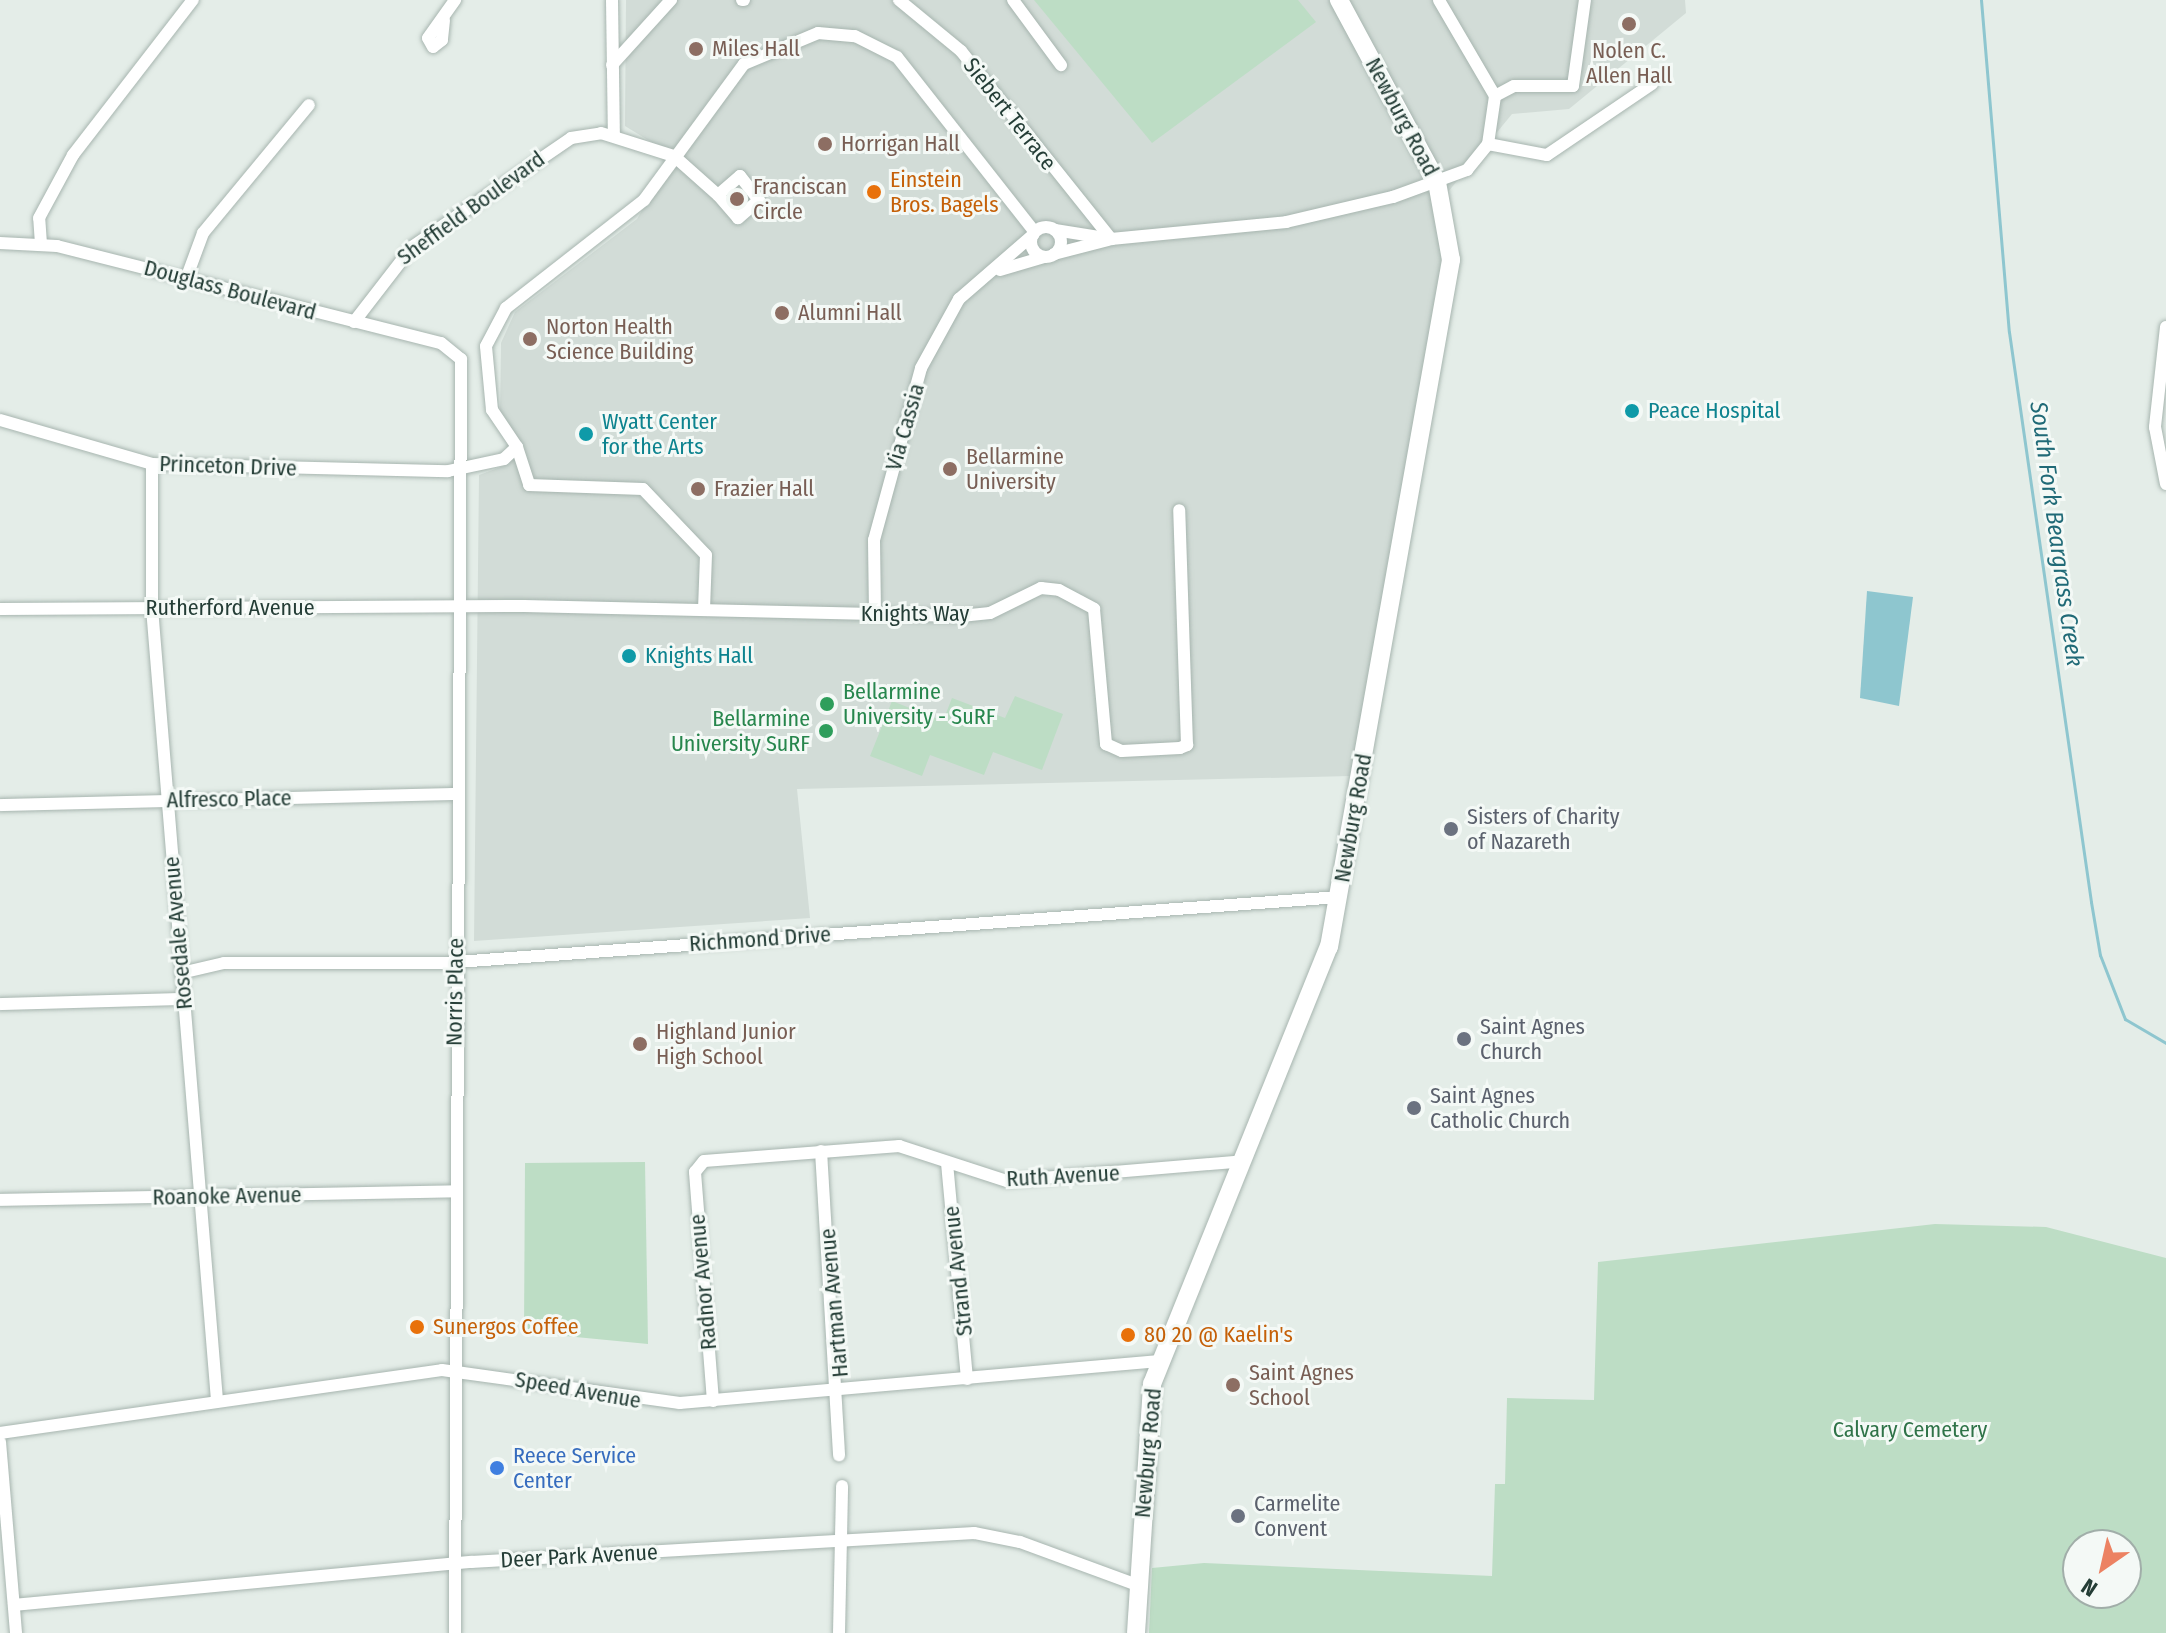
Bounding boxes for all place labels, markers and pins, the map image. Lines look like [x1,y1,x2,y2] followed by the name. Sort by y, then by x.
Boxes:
[1620,15,1638,33] marker: Nolen C. Allen Hall
[712,36,800,62] place label: Miles Hall
[1586,37,1672,88] place label: Nolen C. Allen Hall
[687,40,705,58] marker: Miles Hall
[841,131,960,157] place label: Horrigan Hall
[816,135,834,153] marker: Horrigan Hall
[890,166,999,218] place label: Einstein Bros. Bagels
[753,173,847,224] place label: Franciscan Circle
[865,183,883,201] marker: Einstein Bros. Bagels
[728,190,746,208] marker: Franciscan Circle
[798,300,902,326] place label: Alumni Hall
[773,304,791,322] marker: Alumni Hall
[546,313,693,364] place label: Norton Health Science Building
[521,330,539,348] marker: Norton Health Science Building
[1648,398,1780,424] place label: Peace Hospital
[1623,402,1641,420] marker: Peace Hospital
[602,408,717,460] place label: Wyatt Center for the Arts
[577,425,595,443] marker: Wyatt Center for the Arts
[966,443,1064,494] place label: Bellarmine University
[941,460,959,478] marker: Bellarmine University
[714,476,814,502] place label: Frazier Hall
[689,480,707,498] marker: Frazier Hall
[645,643,753,669] place label: Knights Hall
[620,647,638,665] marker: Knights Hall
[843,678,995,730] place label: Bellarmine University - SuRF
[818,695,836,713] marker: Bellarmine University - SuRF
[671,705,810,756] place label: Bellarmine University SuRF
[817,722,835,740] marker: Bellarmine University SuRF
[1467,803,1619,854] place label: Sisters of Charity of Nazareth
[1442,820,1460,838] marker: Sisters of Charity of Nazareth
[1480,1013,1585,1064] place label: Saint Agnes Church
[656,1018,796,1070] place label: Highland Junior High School
[1455,1030,1473,1048] marker: Saint Agnes Church
[631,1035,649,1053] marker: Highland Junior High School
[1430,1082,1570,1134] place label: Saint Agnes Catholic Church
[1405,1099,1423,1117] marker: Saint Agnes Catholic Church
[433,1314,579,1340] place label: Sunergos Coffee
[408,1318,426,1336] marker: Sunergos Coffee
[1144,1322,1293,1348] place label: 80 20 @ Kaelin's
[1119,1326,1137,1344] marker: 80 20 @ Kaelin's
[1249,1359,1354,1410] place label: Saint Agnes School
[1224,1376,1242,1394] marker: Saint Agnes School
[513,1442,636,1494] place label: Reece Service Center
[488,1459,506,1477] marker: Reece Service Center
[1254,1490,1340,1542] place label: Carmelite Convent
[1229,1507,1247,1525] marker: Carmelite Convent

